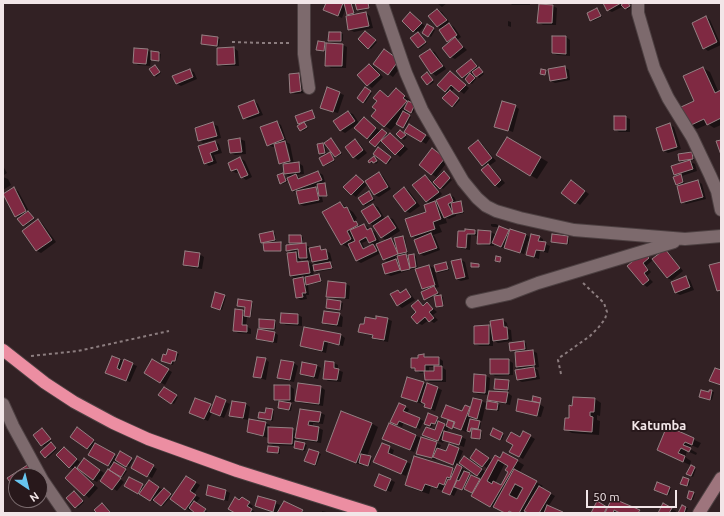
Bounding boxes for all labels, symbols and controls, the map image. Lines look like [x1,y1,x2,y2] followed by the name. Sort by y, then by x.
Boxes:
[632,418,686,434] district label: Katumba
[8,468,48,508] north arrow
[588,482,679,508] scale bar
[28,490,41,504] text: N
[593,490,620,503] text: 50 m

